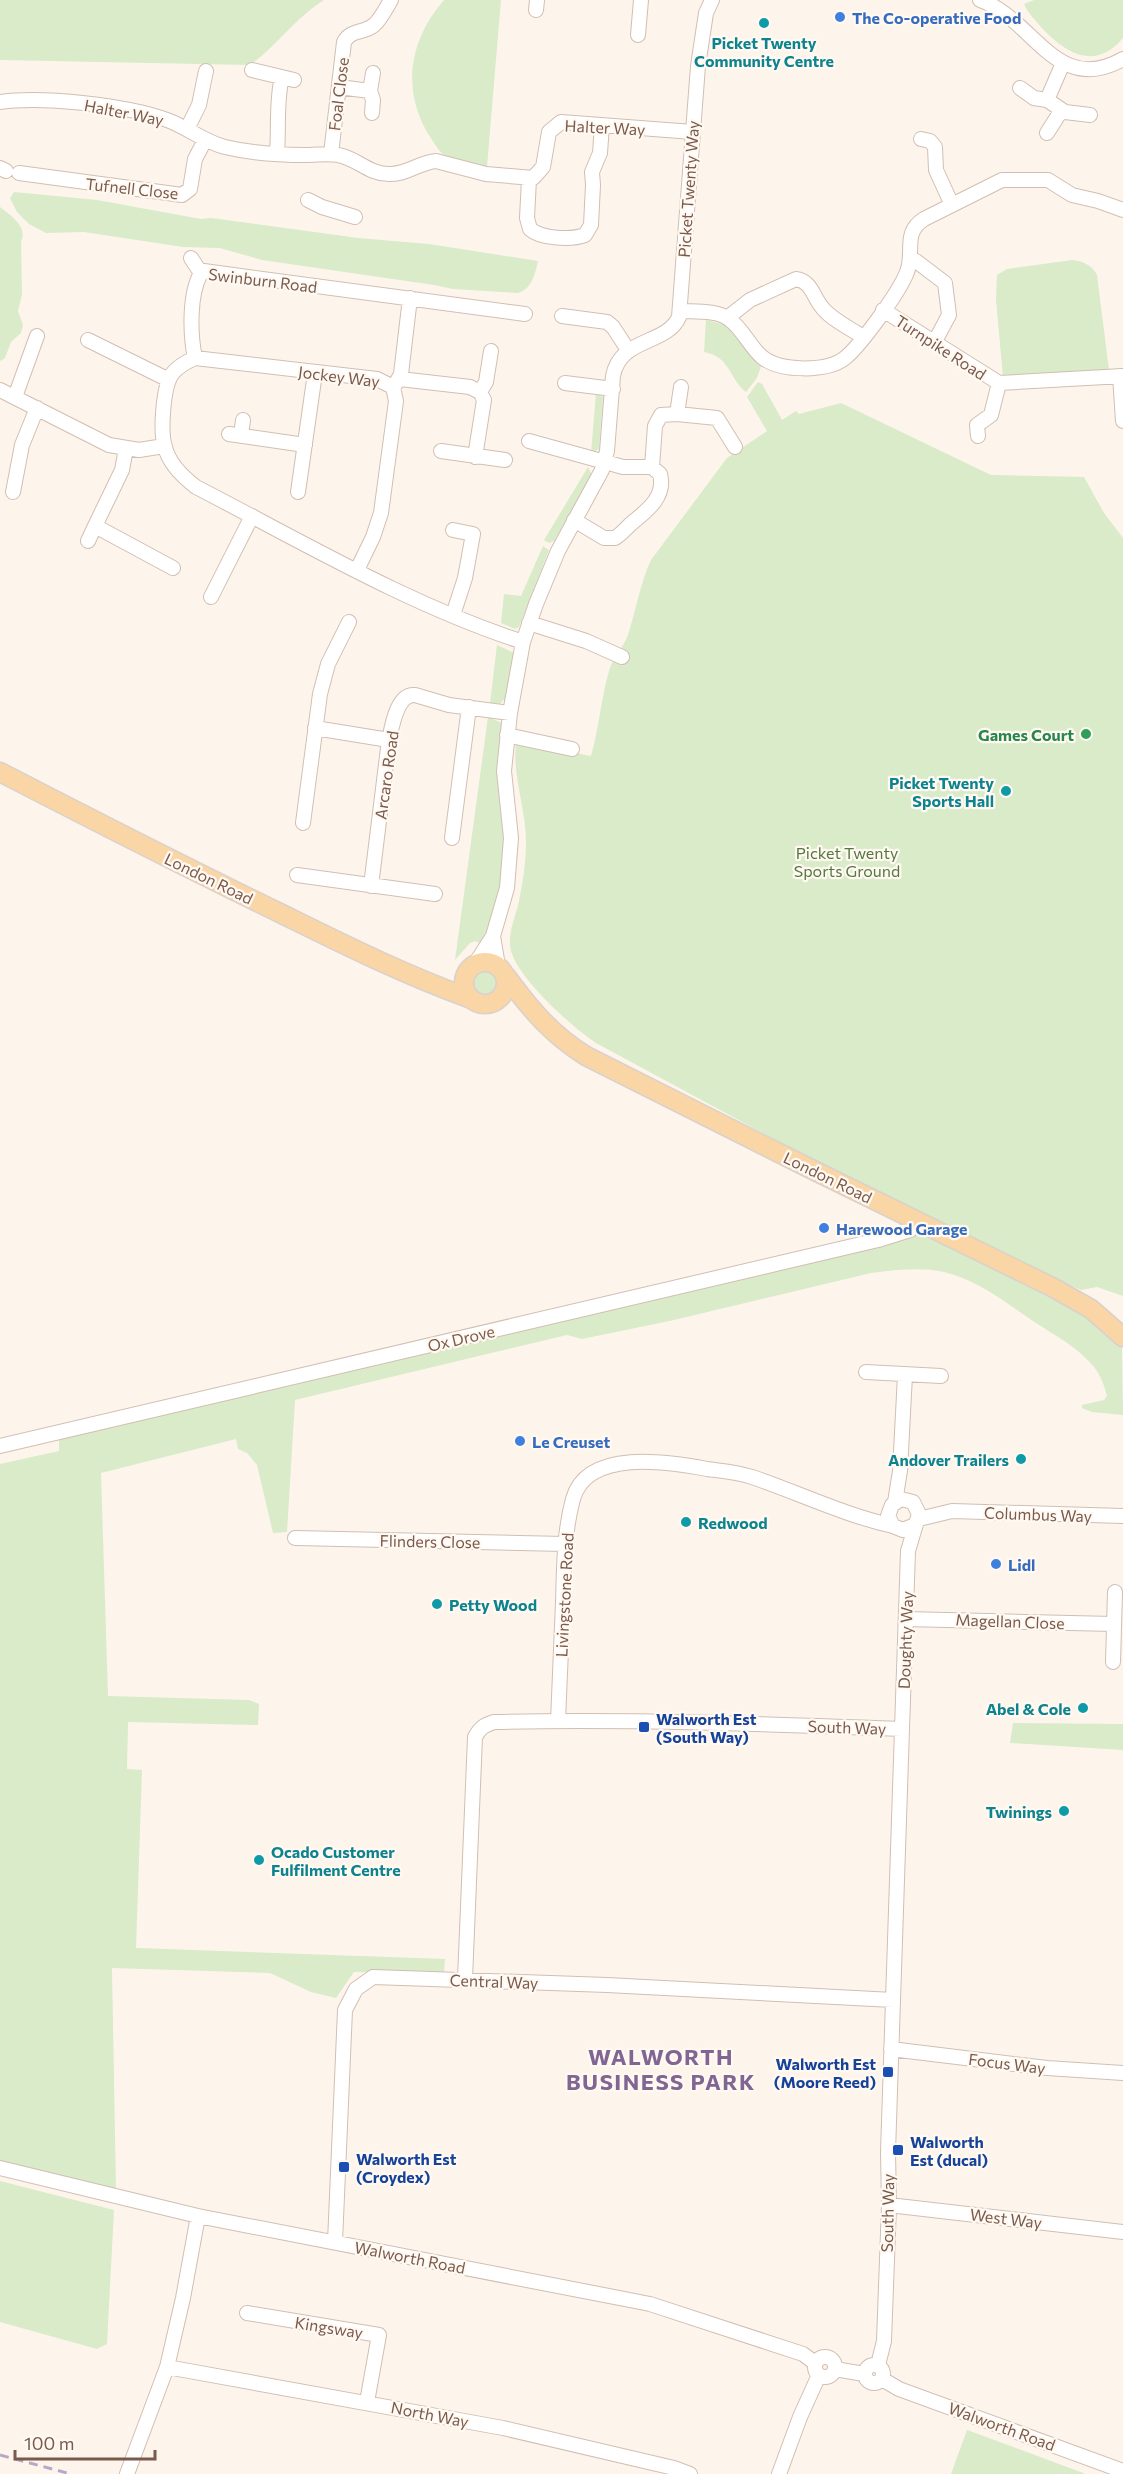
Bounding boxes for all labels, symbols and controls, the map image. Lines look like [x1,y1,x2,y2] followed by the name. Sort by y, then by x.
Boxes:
[852,8,1021,27] place label: The Co-operative Food
[833,10,847,24] marker: The Co-operative Food
[757,16,771,30] marker: Picket Twenty Community Centre
[694,33,834,70] place label: Picket Twenty Community Centre
[324,56,352,132] street label: Foal Close
[83,95,165,129] street label: Halter Way
[564,115,646,139] street label: Halter Way
[674,120,702,258] street label: Picket Twenty Way
[85,174,179,202] street label: Tufnell Close
[208,264,318,296] street label: Swinburn Road
[892,311,990,383] street label: Turnpike Road
[297,362,381,390] street label: Jockey Way
[978,725,1074,744] place label: Games Court
[1079,727,1093,741] marker: Games Court
[370,729,402,821] street label: Arcaro Road
[889,773,994,810] place label: Picket Twenty Sports Hall
[999,784,1013,798] marker: Picket Twenty Sports Hall
[794,843,900,880] park label: Picket Twenty Sports Ground
[162,848,256,908] street label: London Road
[781,1147,875,1207] street label: London Road
[836,1219,967,1238] place label: Harewood Garage
[817,1221,831,1235] marker: Harewood Garage
[426,1321,496,1355] street label: Ox Drove
[532,1432,610,1451] place label: Le Creuset
[513,1434,527,1448] marker: Le Creuset
[888,1450,1009,1469] place label: Andover Trailers
[1014,1452,1028,1466] marker: Andover Trailers
[984,1503,1092,1525] street label: Columbus Way
[698,1513,768,1532] place label: Redwood
[679,1515,693,1529] marker: Redwood
[379,1531,481,1551] street label: Flinders Close
[551,1532,577,1658] street label: Livingstone Road
[1008,1555,1035,1574] place label: Lidl
[989,1557,1003,1571] marker: Lidl
[894,1591,916,1689] street label: Doughty Way
[449,1595,537,1614] place label: Petty Wood
[430,1597,444,1611] marker: Petty Wood
[955,1610,1065,1632] street label: Magellan Close
[986,1699,1071,1718] place label: Abel & Cole
[1076,1701,1090,1715] marker: Abel & Cole
[656,1709,757,1746] place label: Walworth Est (South Way)
[807,1716,887,1738] street label: South Way
[637,1720,651,1734] marker: Walworth Est (South Way)
[986,1802,1052,1821] place label: Twinings
[1057,1804,1071,1818] marker: Twinings
[271,1842,401,1879] place label: Ocado Customer Fulfilment Centre
[252,1853,266,1867] marker: Ocado Customer Fulfilment Centre
[449,1970,539,1992] street label: Central Way
[566,2043,756,2095] district label: WALWORTH BUSINESS PARK
[967,2049,1047,2077] street label: Focus Way
[774,2054,876,2091] place label: Walworth Est (Moore Reed)
[881,2065,895,2079] marker: Walworth Est (Moore Reed)
[910,2132,988,2169] place label: Walworth Est (ducal)
[891,2143,905,2157] marker: Walworth Est (ducal)
[356,2149,457,2186] place label: Walworth Est (Croydex)
[337,2160,351,2174] marker: Walworth Est (Croydex)
[877,2174,897,2252] street label: South Way
[969,2204,1043,2232] street label: West Way
[353,2237,467,2277] street label: Walworth Road
[293,2312,365,2342] street label: Kingsway
[390,2397,470,2431] street label: North Way
[946,2398,1058,2454] street label: Walworth Road
[15,2423,154,2461] scale bar
[24,2432,74,2454] text: 100 m

